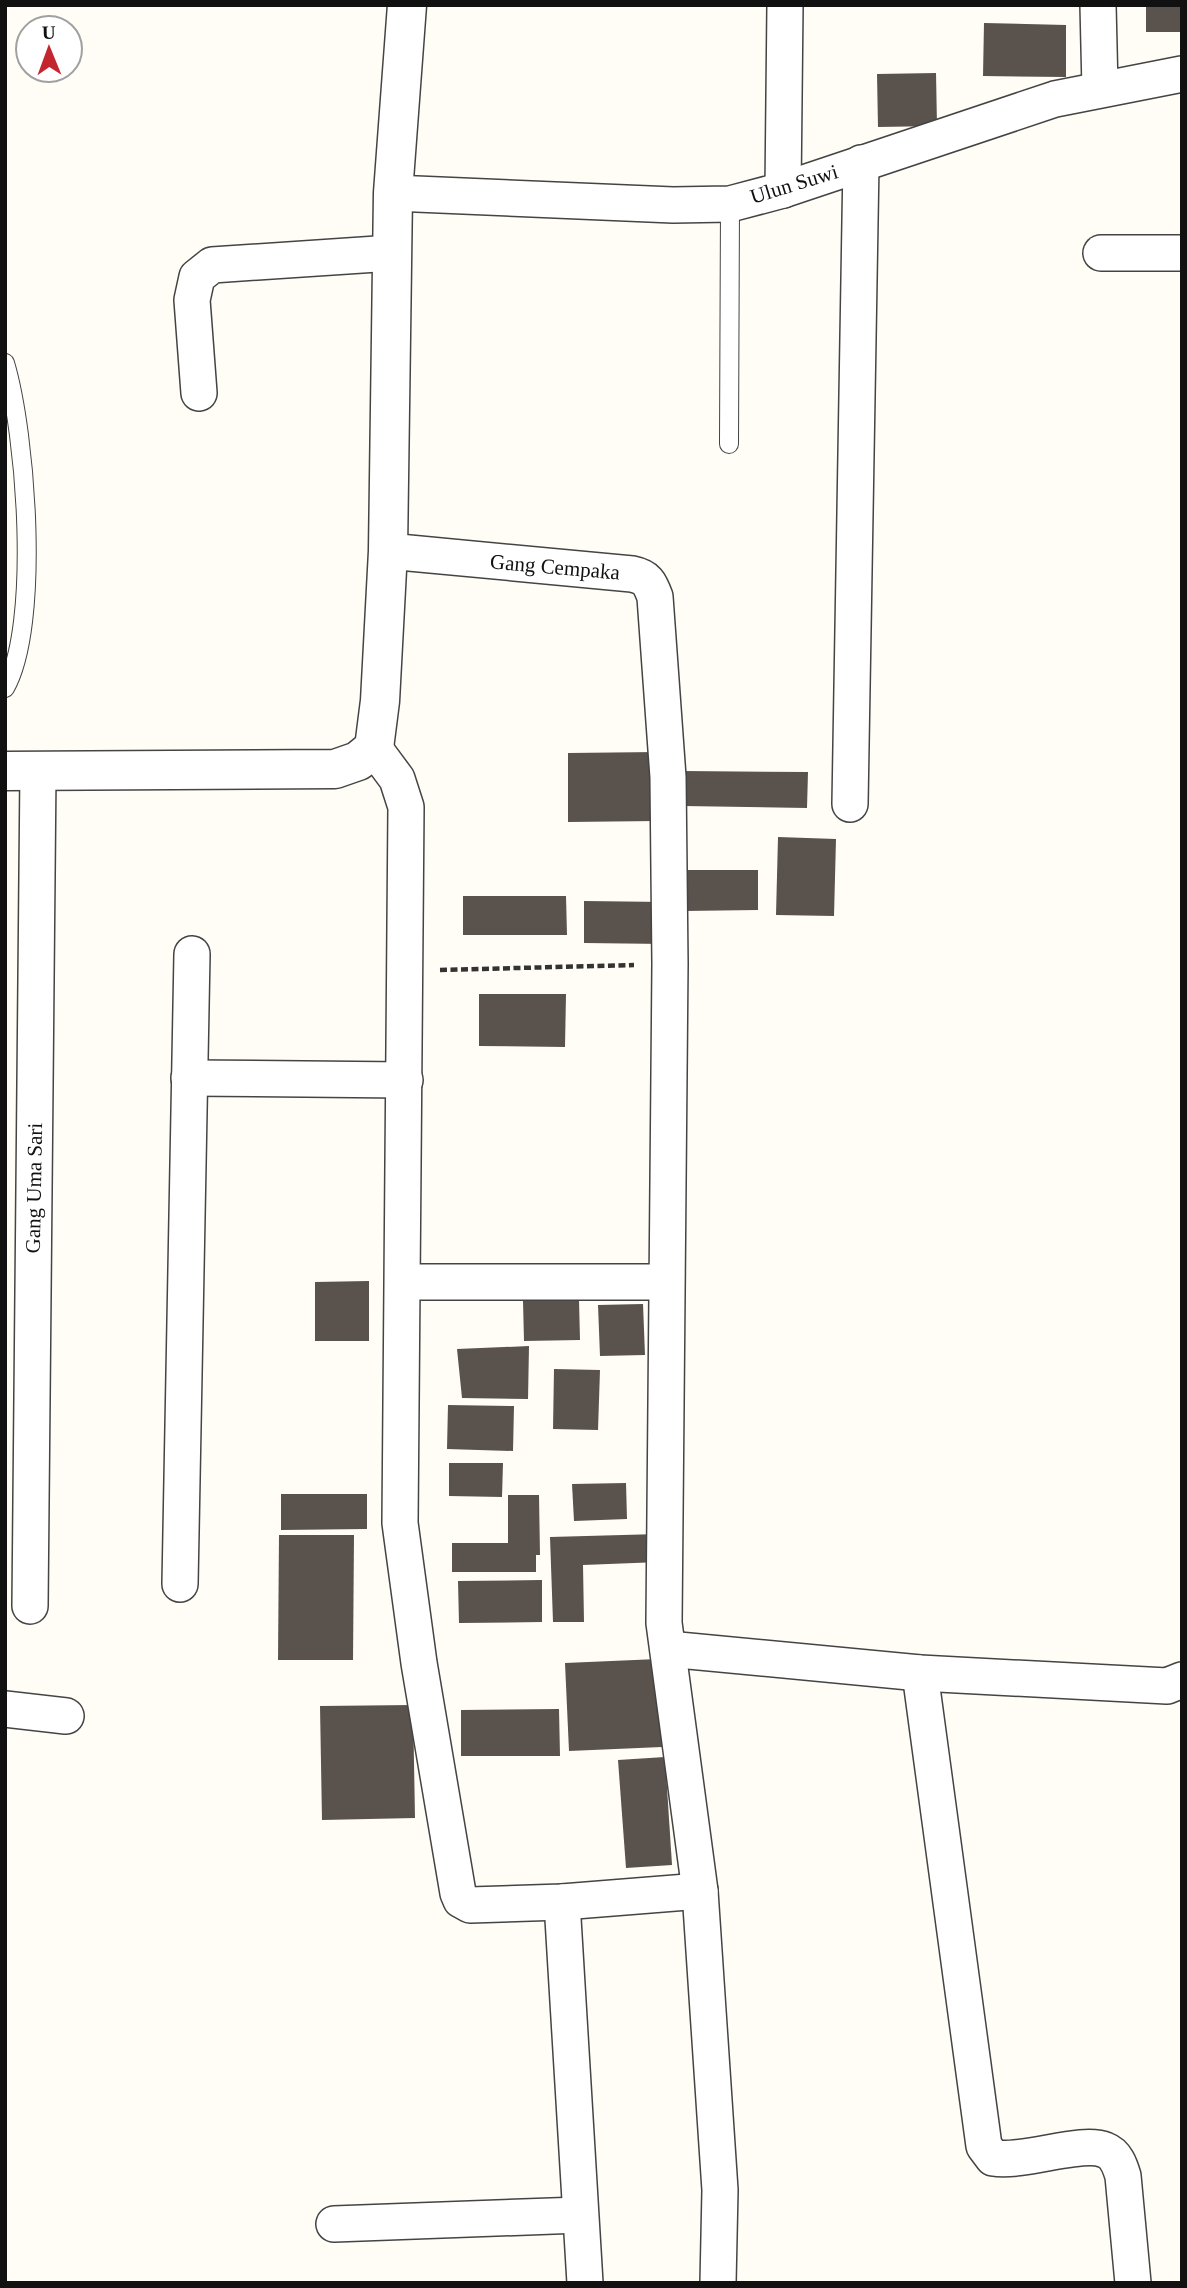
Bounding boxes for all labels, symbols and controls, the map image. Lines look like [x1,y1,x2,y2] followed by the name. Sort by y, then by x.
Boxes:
[14,14,84,84] north arrow
[42,22,56,43] text: U
[747,159,841,209] street label: Ulun Suwi
[489,549,621,585] street label: Gang Cempaka
[21,1122,47,1254] street label: Gang Uma Sari

